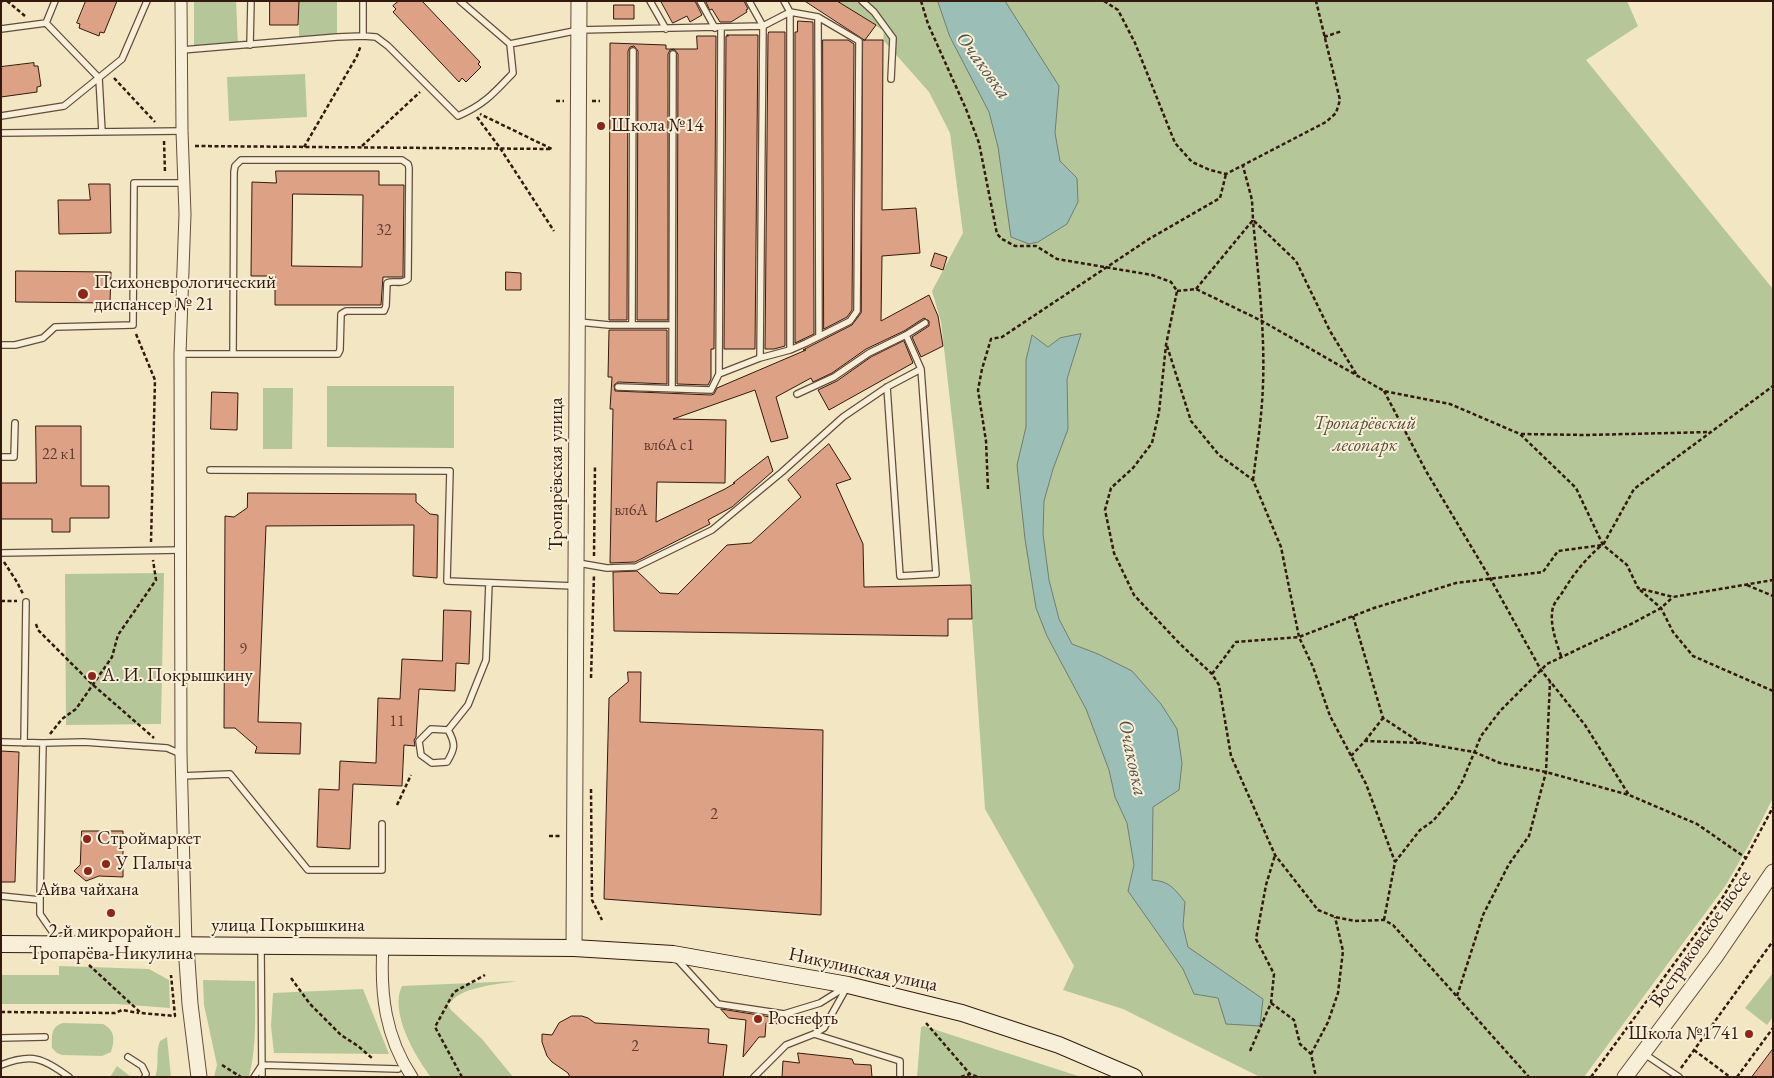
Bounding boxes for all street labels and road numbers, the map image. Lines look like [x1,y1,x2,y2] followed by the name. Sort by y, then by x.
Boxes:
[546,397,568,551] street label: Тропарёвская улица
[1645,866,1757,1012] street label: Востряковское шоссе
[211,915,365,937] street label: улица Покрышкина
[786,943,940,997] street label: Никулинская улица

